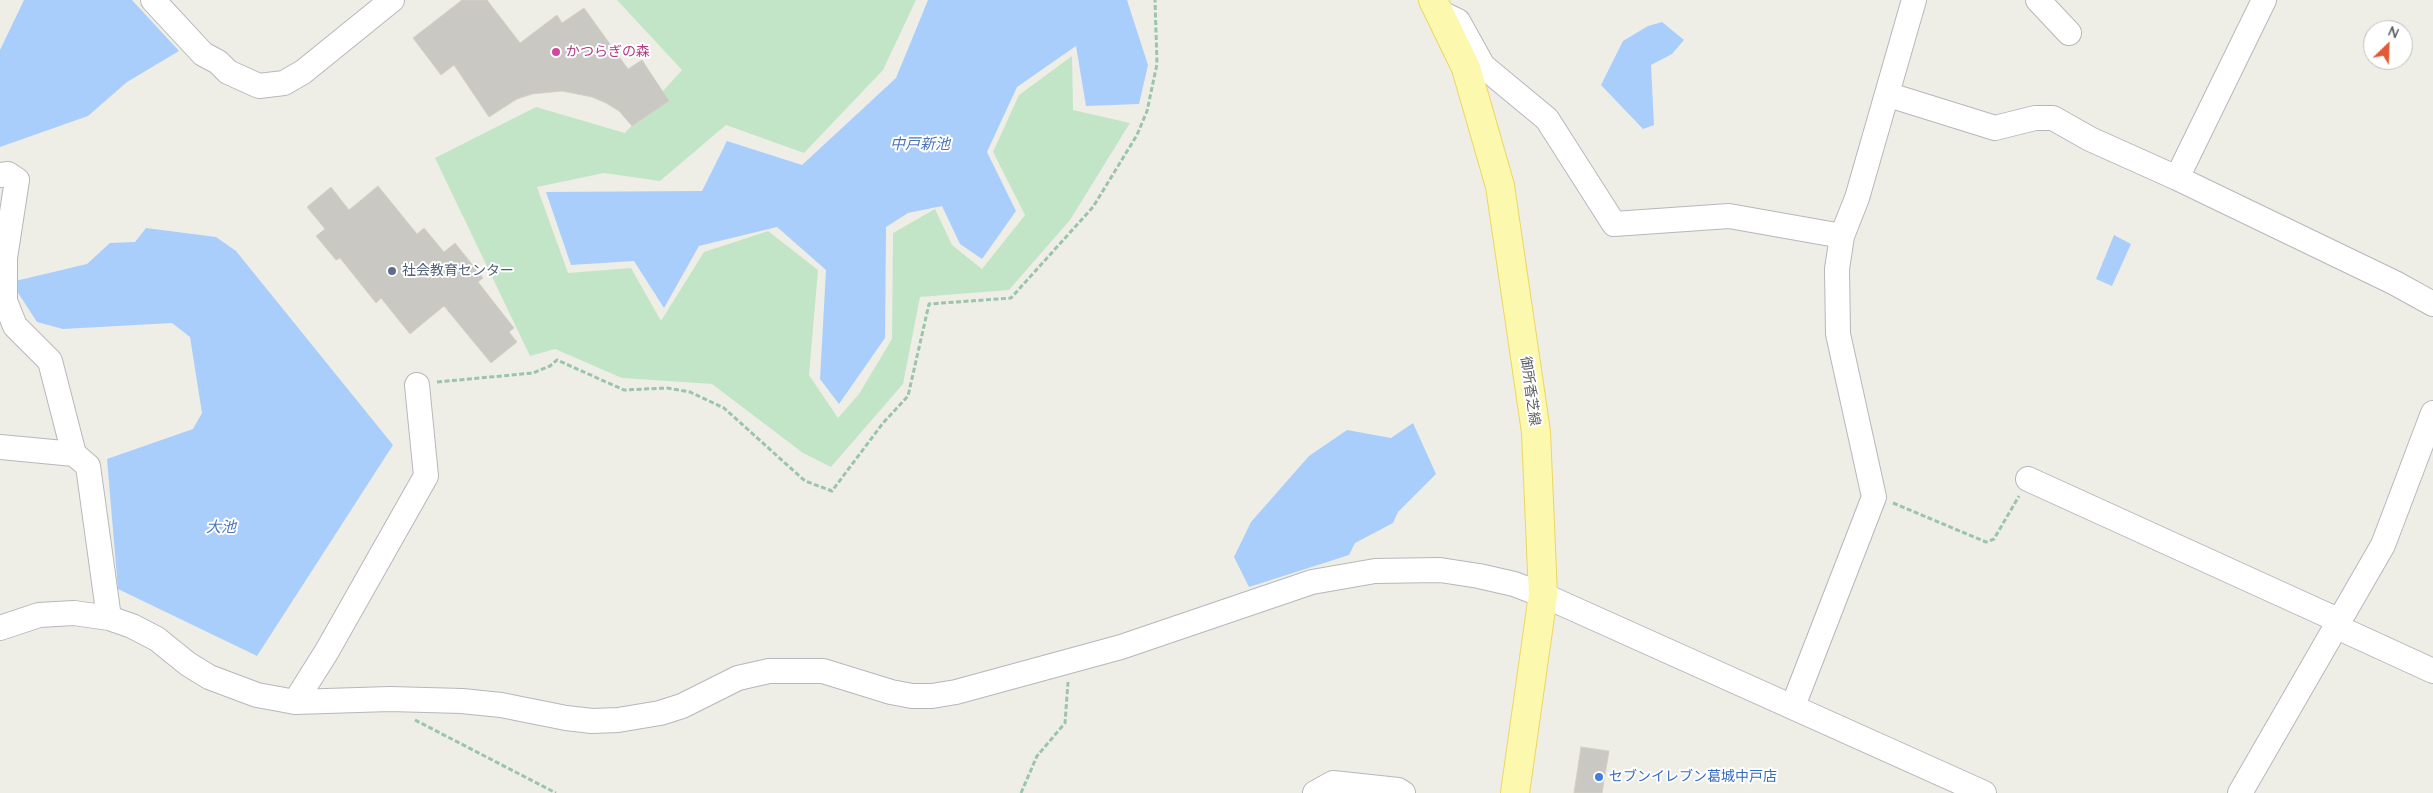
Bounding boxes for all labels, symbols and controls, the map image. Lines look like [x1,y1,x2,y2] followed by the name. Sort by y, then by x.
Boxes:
[2363,20,2413,70] north arrow
[2385,22,2402,43] text: N
[566,44,650,60] place label: かつらぎの森
[550,46,562,58] marker: かつらぎの森
[890,135,950,153] water label: 中戸新池
[402,263,514,279] place label: 社会教育センター
[386,265,398,277] marker: 社会教育センター
[1517,355,1543,427] street label: 御所香芝線
[206,518,236,536] water label: 大池
[1609,769,1777,785] place label: セブンイレブン葛城中戸店
[1593,771,1605,783] marker: セブンイレブン葛城中戸店

